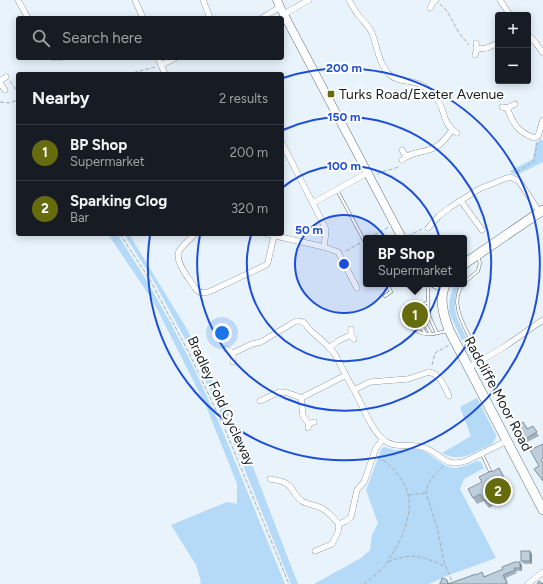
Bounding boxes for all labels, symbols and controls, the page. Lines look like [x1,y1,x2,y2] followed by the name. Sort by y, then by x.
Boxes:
[495,12,531,84] map controls
[495,12,531,48] button: +
[16,16,284,60] search box
[30,27,52,49] icon: search
[62,29,142,47] text: Search here
[495,48,531,84] button: −
[326,61,362,75] text: 200 m
[339,86,504,103] place label: Turks Road/Exeter Avenue
[32,88,90,108] text: Nearby
[326,89,336,99] marker: Turks Road/Exeter Avenue
[219,91,268,106] text: 2 results
[327,110,361,124] text: 150 m
[70,136,127,154] text: BP Shop
[42,145,48,160] text: 1
[230,145,268,160] text: 200 m
[70,154,145,169] text: Supermarket
[327,159,361,173] text: 100 m
[70,192,167,210] text: Sparking Clog
[41,201,49,216] text: 2
[231,201,268,216] text: 320 m
[70,210,89,225] text: Bar
[295,223,323,237] text: 50 m
[363,235,467,287] popup
[378,245,435,263] text: BP Shop
[337,257,351,271] centre of rings
[378,263,452,278] text: Supermarket
[402,300,428,330] pin: 1
[212,323,232,343] your location
[184,334,259,469] street label: Bradley Fold Cycleway
[460,334,536,454] street label: Radcliffe Moor Road
[485,476,511,506] pin: 2

